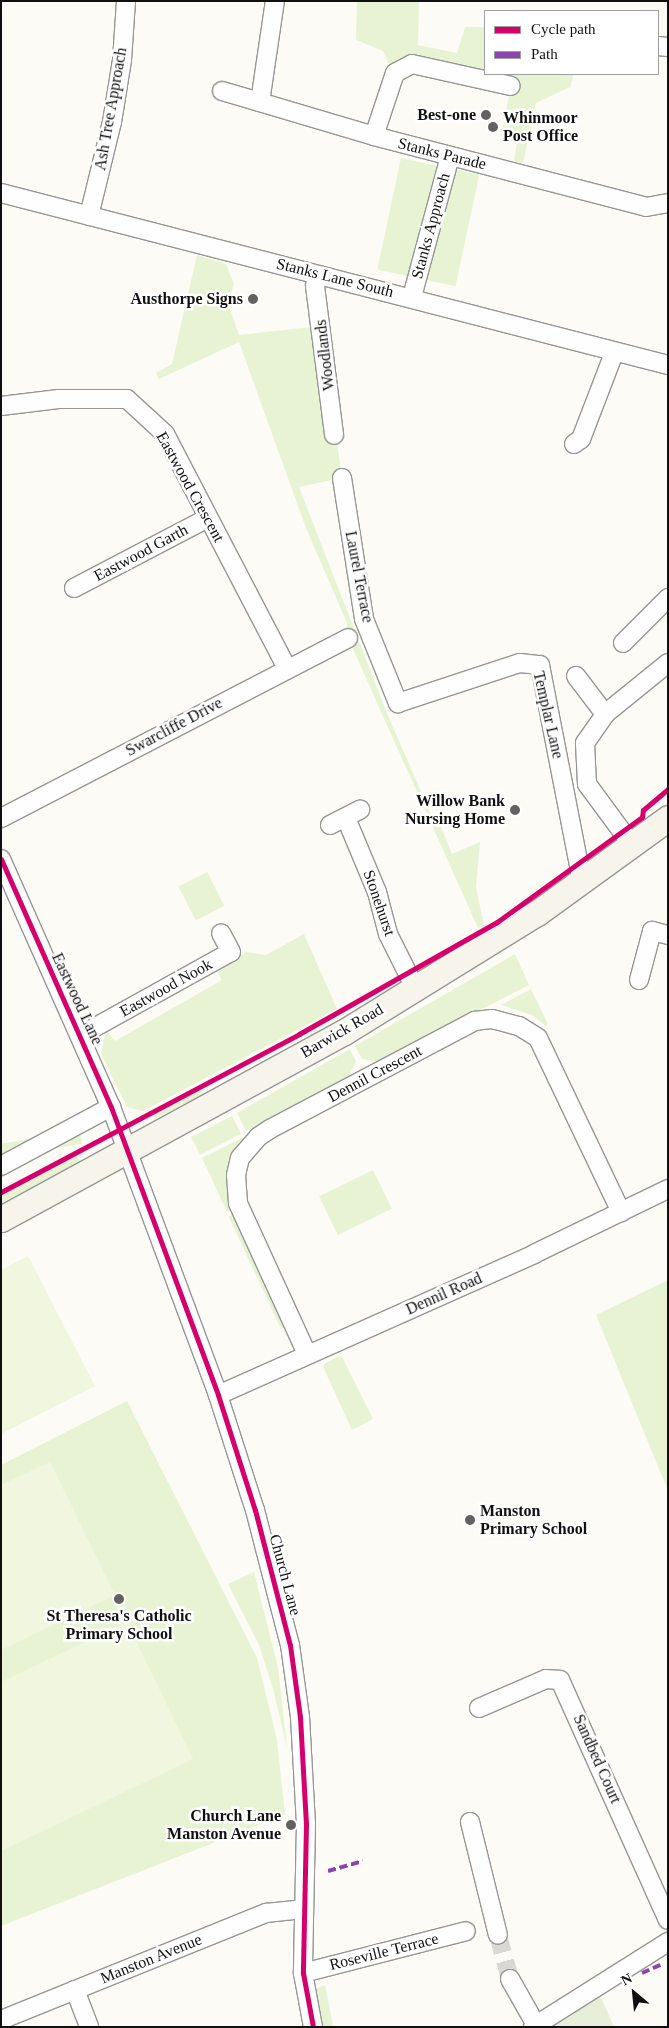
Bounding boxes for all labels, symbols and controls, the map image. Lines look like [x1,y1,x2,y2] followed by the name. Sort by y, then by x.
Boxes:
[484,10,659,75] legend
[531,21,596,37] text: Cycle path
[91,45,131,173] street label: Ash Tree Approach
[531,46,558,62] text: Path
[417,105,476,125] place label: Best-one
[503,108,578,146] place label: Whinmoor Post Office
[480,109,492,121] marker: Best-one
[487,121,499,133] marker: Whinmoor Post Office
[396,134,488,174] street label: Stanks Parade
[408,171,454,281] street label: Stanks Approach
[274,254,396,302] street label: Stanks Lane South
[131,289,243,309] place label: Austhorpe Signs
[247,293,259,305] marker: Austhorpe Signs
[311,318,339,392] street label: Woodlands
[152,429,228,545] street label: Eastwood Crescent
[91,520,191,586] street label: Eastwood Garth
[341,529,377,625] street label: Laurel Terrace
[529,669,567,761] street label: Templar Lane
[122,693,226,761] street label: Swarcliffe Drive
[405,791,505,829] place label: Willow Bank Nursing Home
[509,804,521,816] marker: Willow Bank Nursing Home
[359,868,399,938] street label: Stonehurst
[47,950,107,1048] street label: Eastwood Lane
[116,955,216,1021] street label: Eastwood Nook
[297,1000,387,1062] street label: Barwick Road
[325,1041,425,1107] street label: Dennil Crescent
[403,1269,485,1319] street label: Dennil Road
[480,1501,587,1539] place label: Manston Primary School
[464,1514,476,1526] marker: Manston Primary School
[265,1532,305,1618] street label: Church Lane
[113,1593,125,1605] marker: St Theresa's Catholic Primary School
[46,1606,192,1644] place label: St Theresa's Catholic Primary School
[569,1711,625,1807] street label: Sandbed Court
[166,1806,281,1844] place label: Church Lane Manston Avenue
[285,1819,297,1831] marker: Church Lane Manston Avenue
[327,1929,441,1975] street label: Roseville Terrace
[97,1930,205,1988] street label: Manston Avenue
[609,1968,659,2018] north arrow
[619,1970,635,1988] text: N

